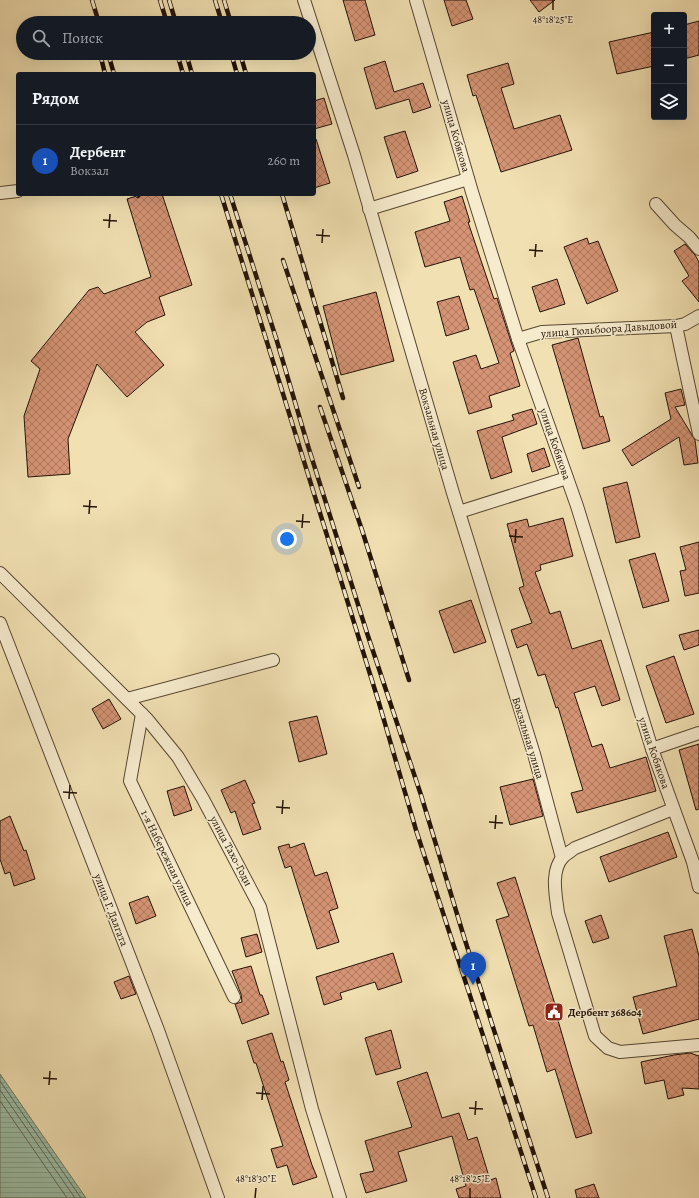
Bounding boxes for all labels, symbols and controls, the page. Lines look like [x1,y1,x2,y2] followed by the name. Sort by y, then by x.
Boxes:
[651,12,687,120] map controls
[651,12,687,48] button: +
[533,13,573,26] text: 48°18'25"E
[16,16,316,60] search box
[30,27,52,49] icon: search
[62,28,103,48] text: Поиск
[651,48,687,84] button: −
[651,84,687,120] button: layers
[32,87,79,110] text: Рядом
[438,97,474,175] street label: улица Кобякова
[70,142,126,162] text: Дербент
[43,152,47,169] text: 1
[267,152,300,169] text: 260 m
[70,162,109,179] text: Вокзал
[539,317,678,341] street label: улица Гюльбоора Давыдовой
[415,386,453,473] street label: Вокзальная улица
[535,405,575,483] street label: улица Кобякова
[277,529,297,549] your location
[508,695,548,782] street label: Вокзальная улица
[634,714,674,792] street label: улица Кобякова
[137,807,197,909] street label: 1-я Набережная улица
[206,812,256,889] street label: улица Тахо-Годи
[90,871,132,949] street label: улица Г. Далгата
[460,952,486,985] pin: 1
[543,1001,565,1023] public building icon: Дербент 368604
[568,1005,642,1020] place label: Дербент 368604
[236,1172,276,1185] text: 48°18'30"E
[450,1172,490,1185] text: 48°18'25"E

